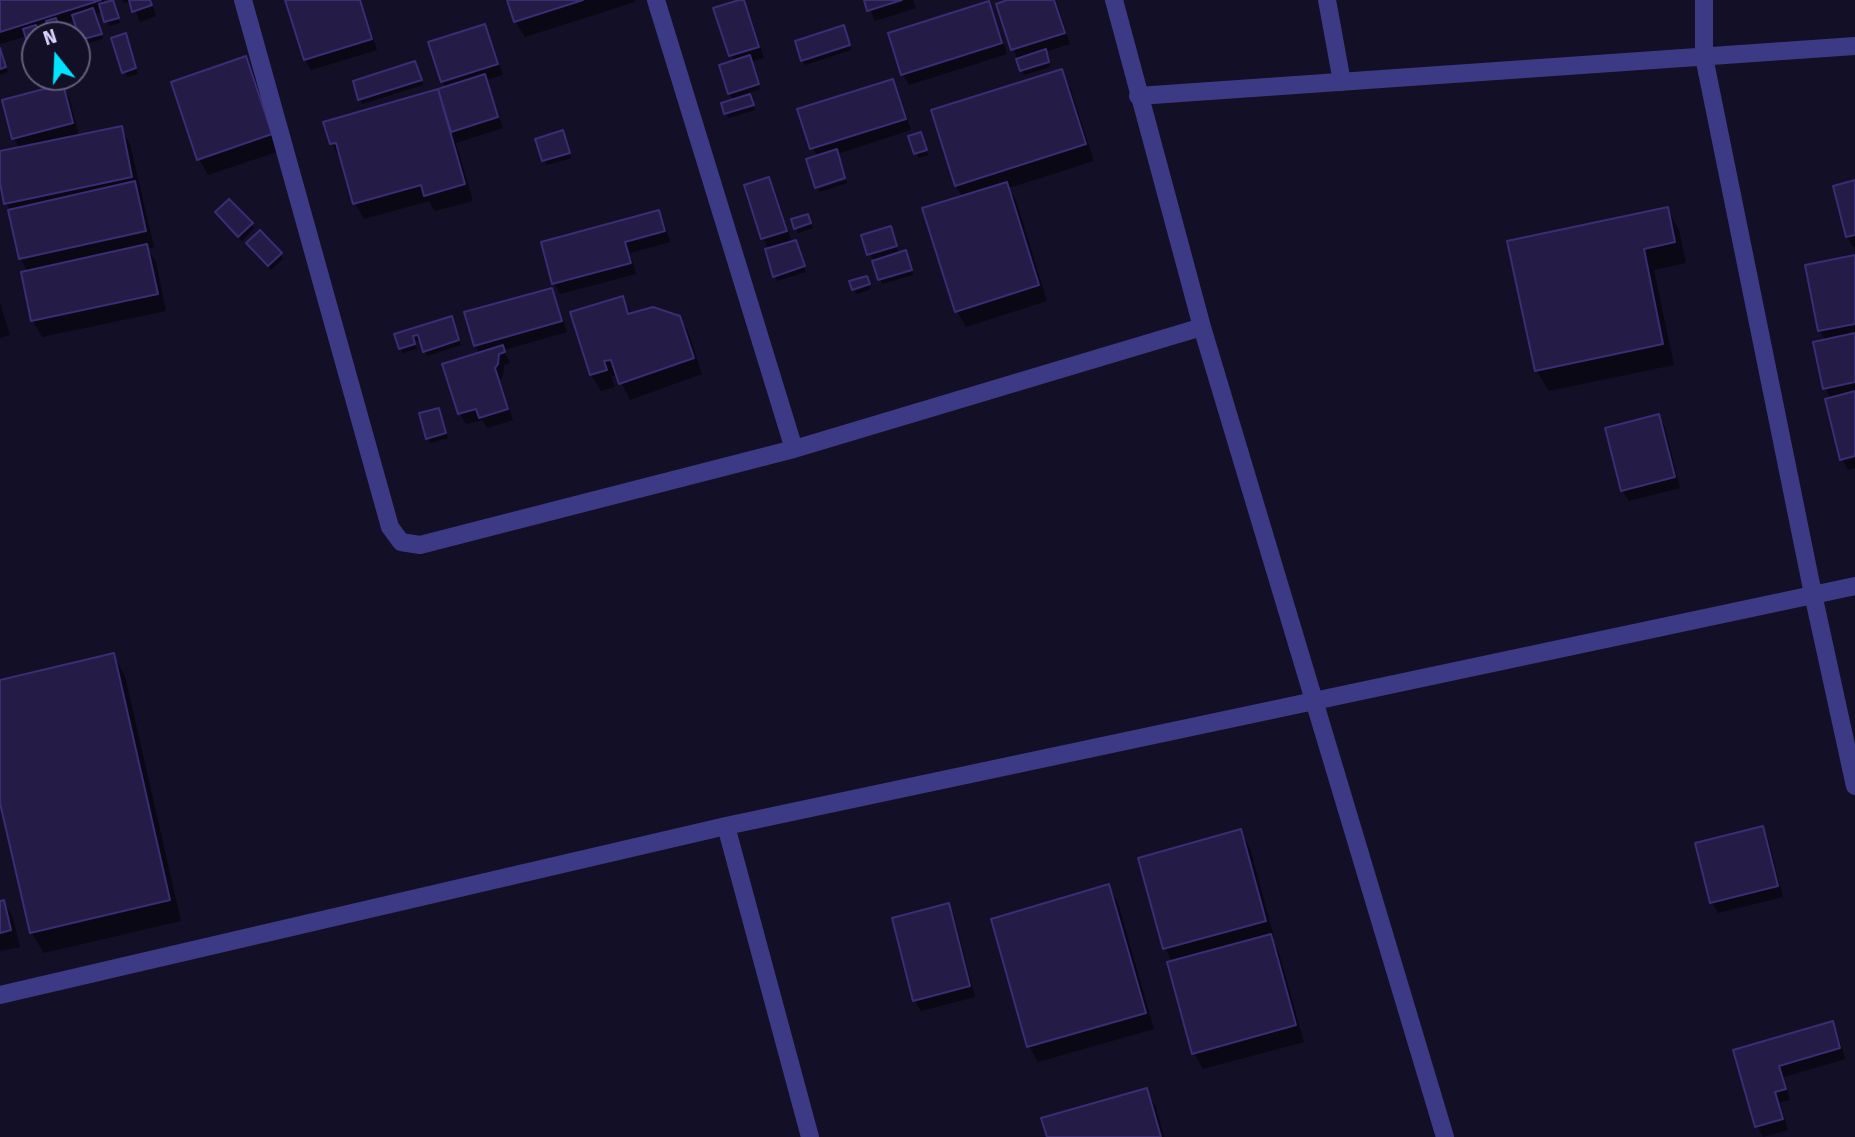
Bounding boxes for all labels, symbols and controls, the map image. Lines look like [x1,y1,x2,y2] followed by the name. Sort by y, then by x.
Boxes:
[21,21,91,91] north arrow
[40,25,60,50] text: N

